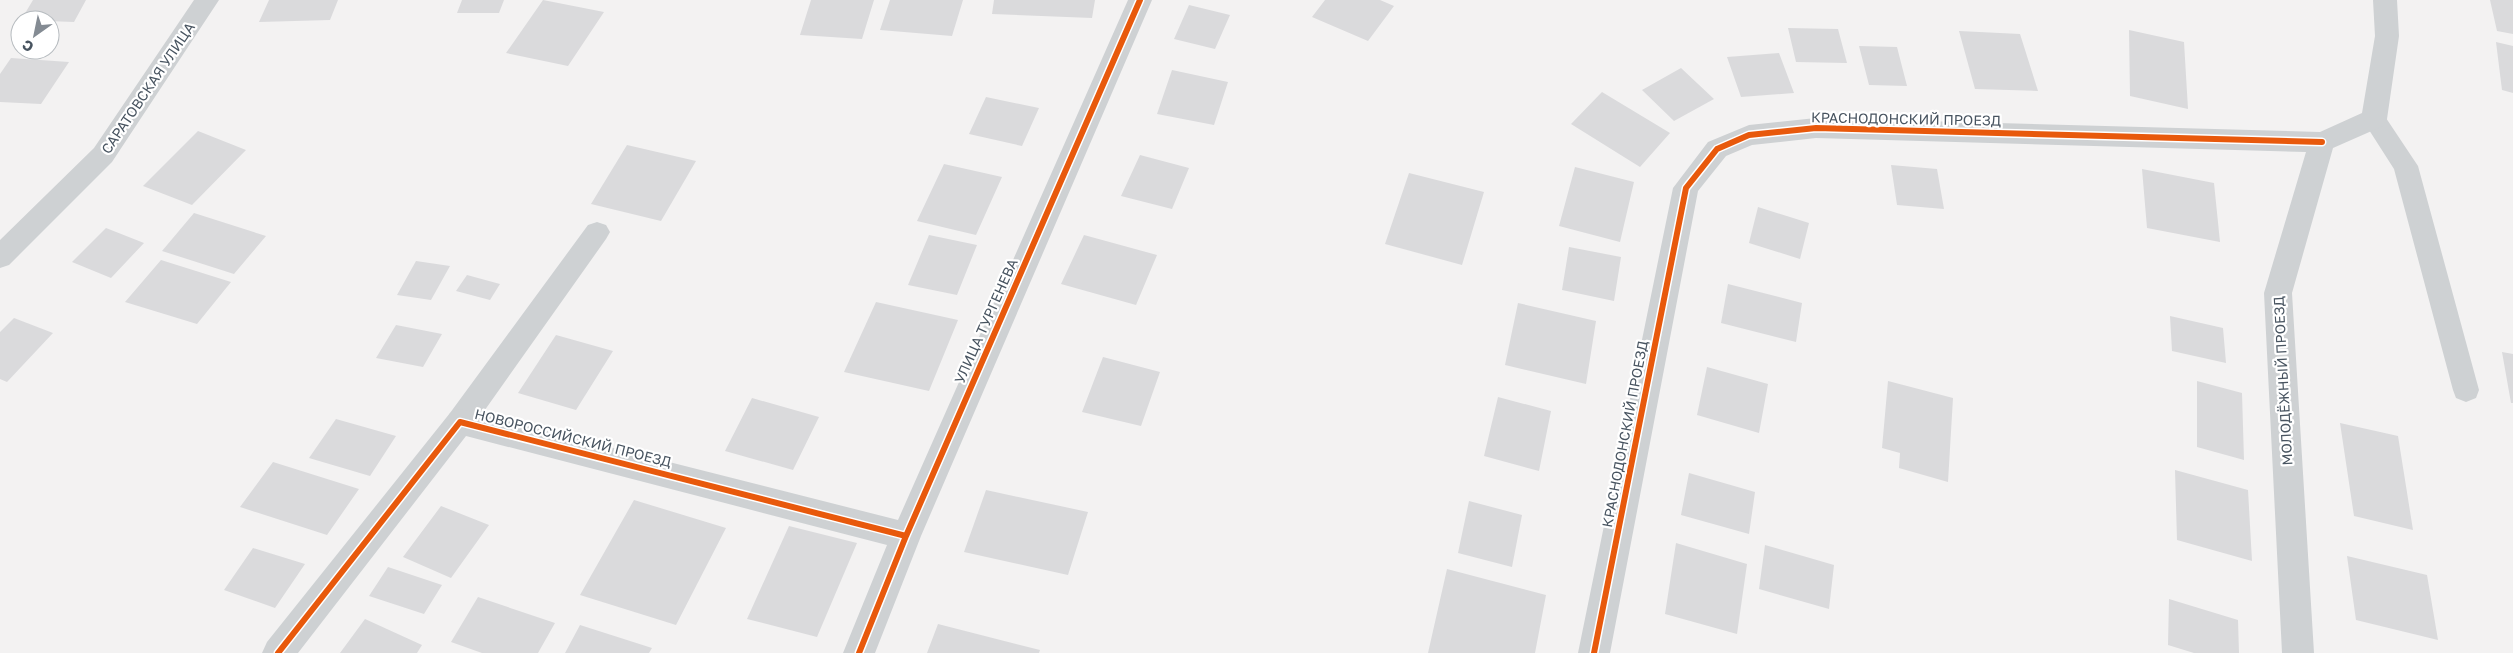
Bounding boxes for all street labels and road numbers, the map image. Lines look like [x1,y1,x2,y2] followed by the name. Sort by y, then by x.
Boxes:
[97,18,198,157] street label: САРАТОВСКАЯ УЛИЦА
[1811,108,2001,129] street label: КРАСНОДОНСКИЙ ПРОЕЗД
[950,255,1021,386] street label: УЛИЦА ТУРГЕНЕВА
[2270,296,2295,466] street label: МОЛОДЁЖНЫЙ ПРОЕЗД
[1598,339,1651,529] street label: КРАСНОДОНСКИЙ ПРОЕЗД
[473,405,673,470] street label: НОВОРОССИЙСКИЙ ПРОЕЗД

